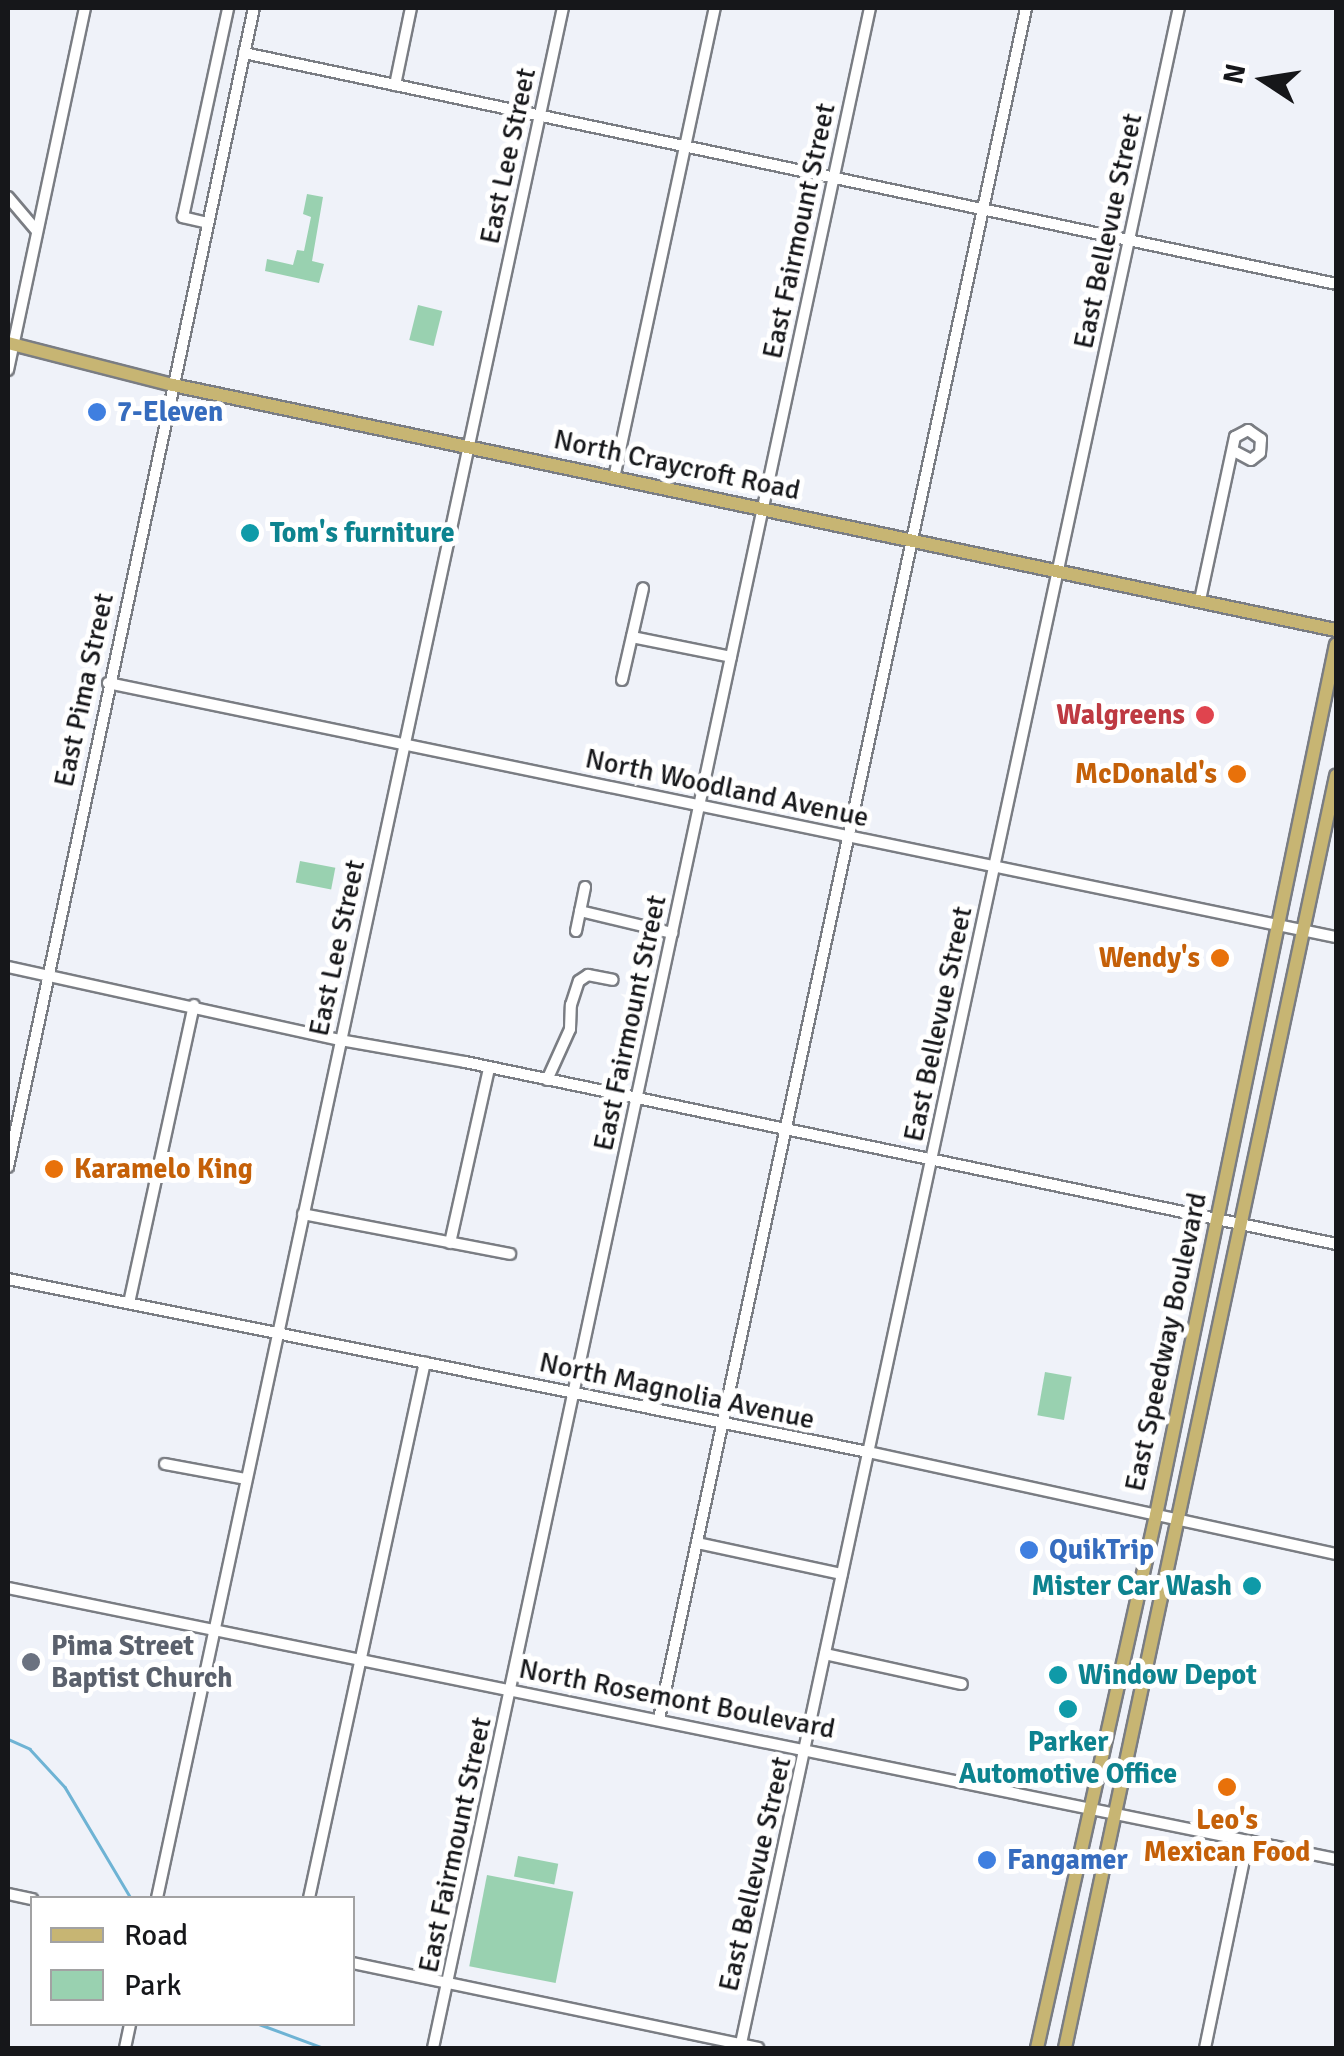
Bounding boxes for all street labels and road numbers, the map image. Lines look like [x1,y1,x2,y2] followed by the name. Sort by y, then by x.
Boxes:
[473,65,543,247] street label: East Lee Street
[756,100,842,362] street label: East Fairmount Street
[1067,110,1149,352] street label: East Bellevue Street
[551,422,803,508] street label: North Craycroft Road
[47,590,121,790] street label: East Pima Street
[582,742,872,834] street label: North Woodland Avenue
[302,857,372,1039] street label: East Lee Street
[587,892,673,1154] street label: East Fairmount Street
[897,903,979,1145] street label: East Bellevue Street
[1118,1190,1214,1494] street label: East Speedway Boulevard
[536,1345,818,1437] street label: North Magnolia Avenue
[516,1652,838,1746] street label: North Rosemont Boulevard
[412,1714,498,1976] street label: East Fairmount Street
[712,1753,798,1995] street label: East Bellevue Street

